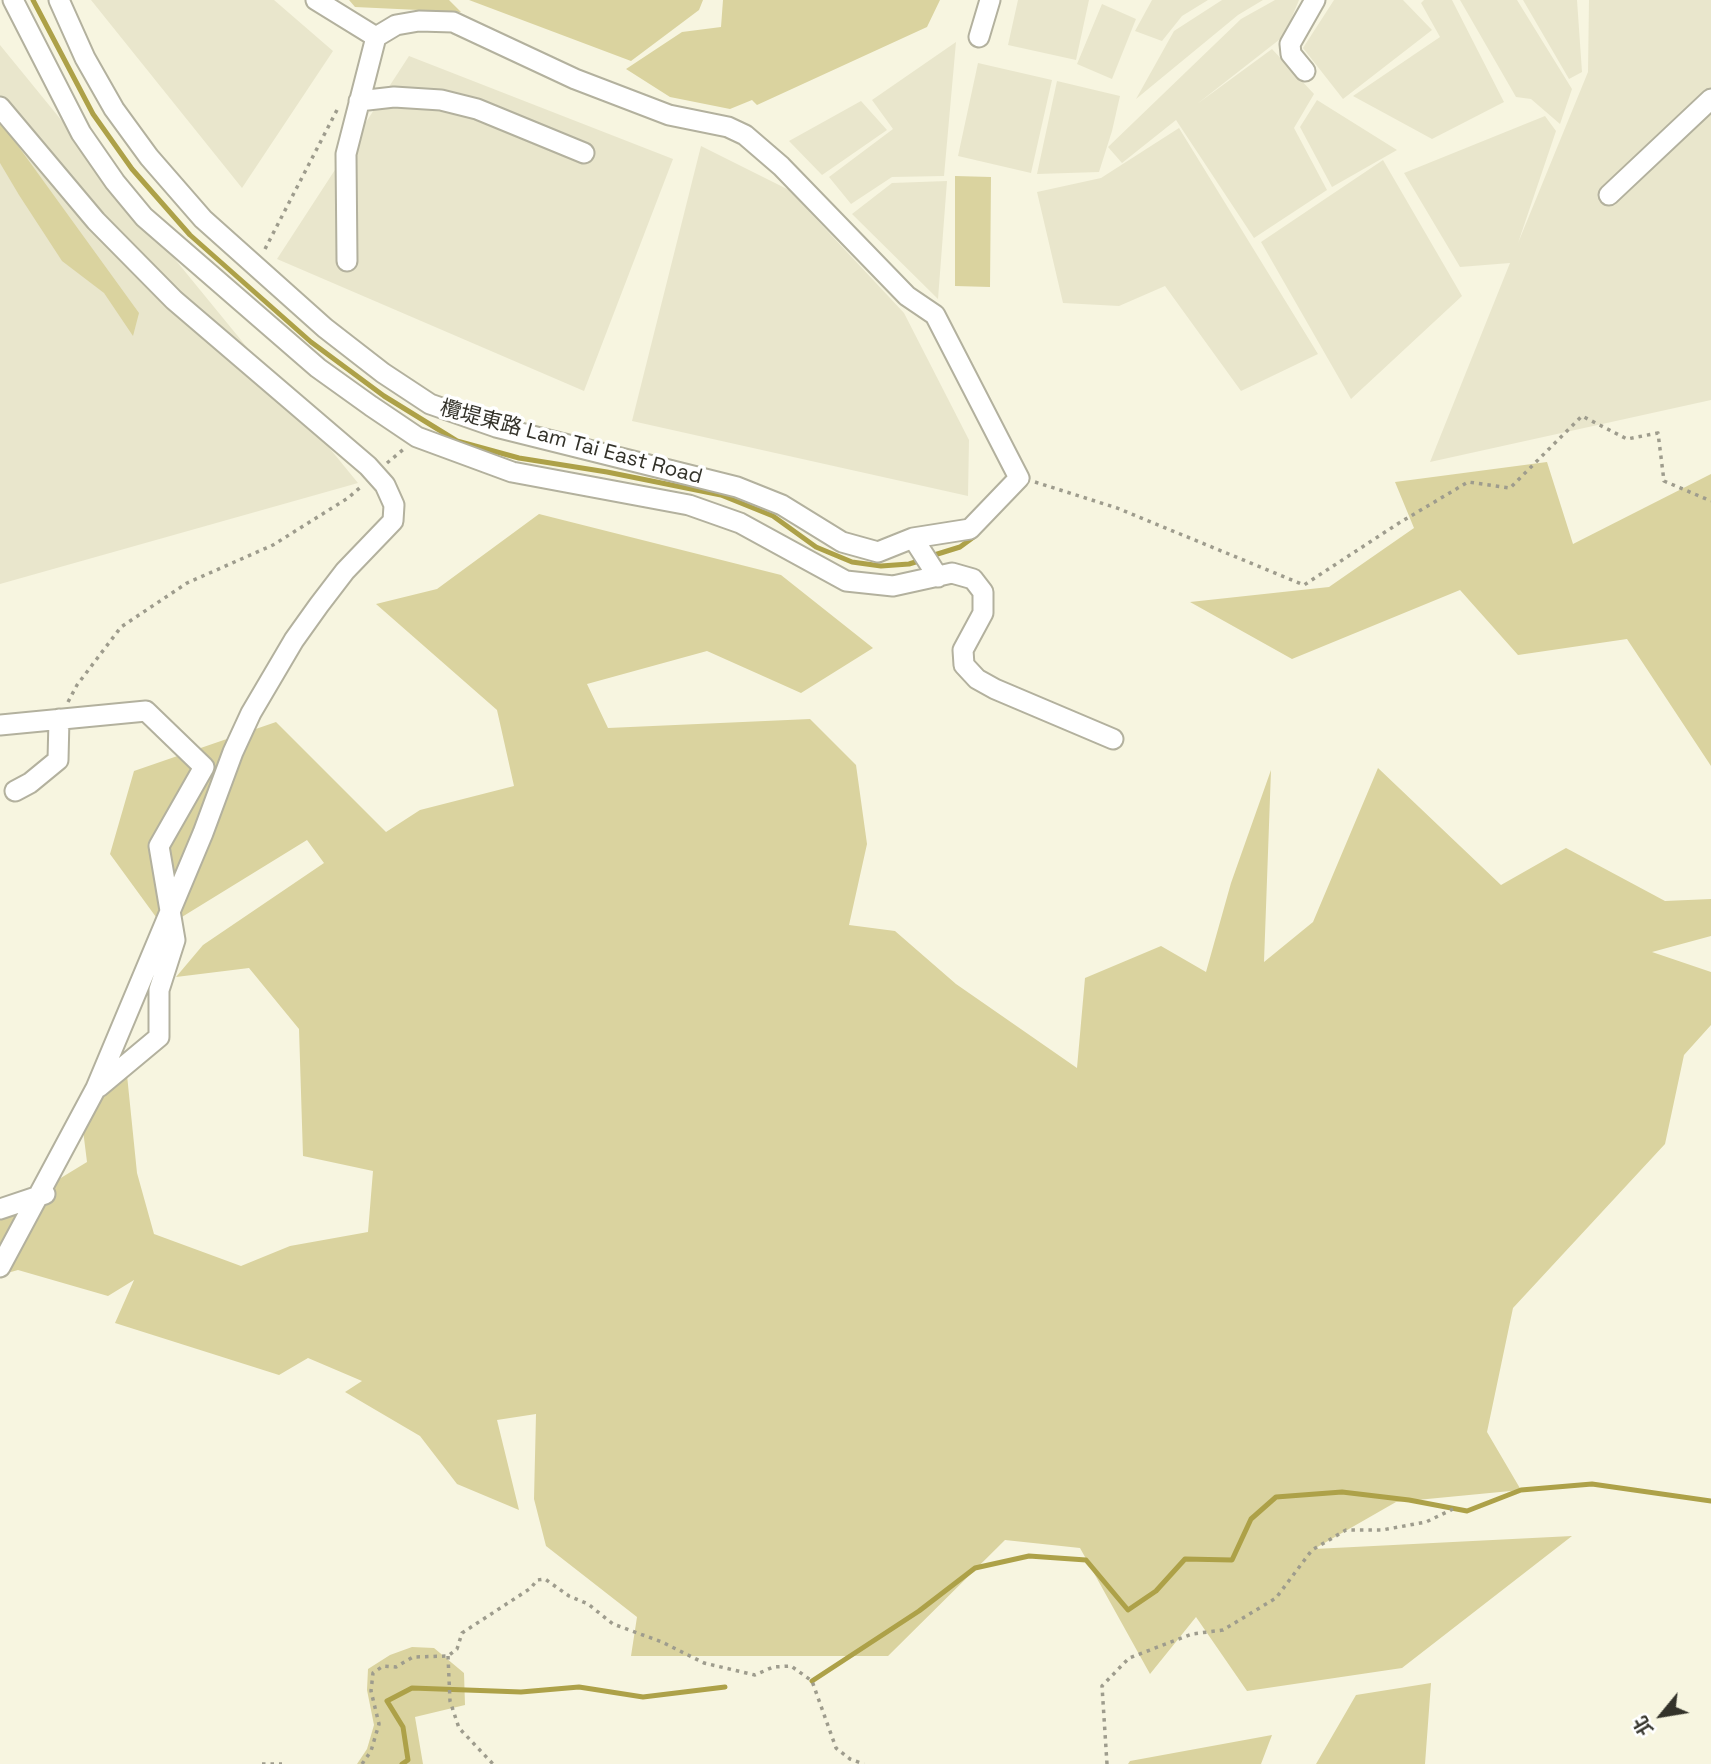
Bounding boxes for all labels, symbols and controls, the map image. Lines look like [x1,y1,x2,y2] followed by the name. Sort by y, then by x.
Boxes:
[437,396,705,490] street label: 欖堤東路 Lam Tai East Road
[1627,1680,1697,1750] north arrow
[1628,1711,1659,1740] text: 北

